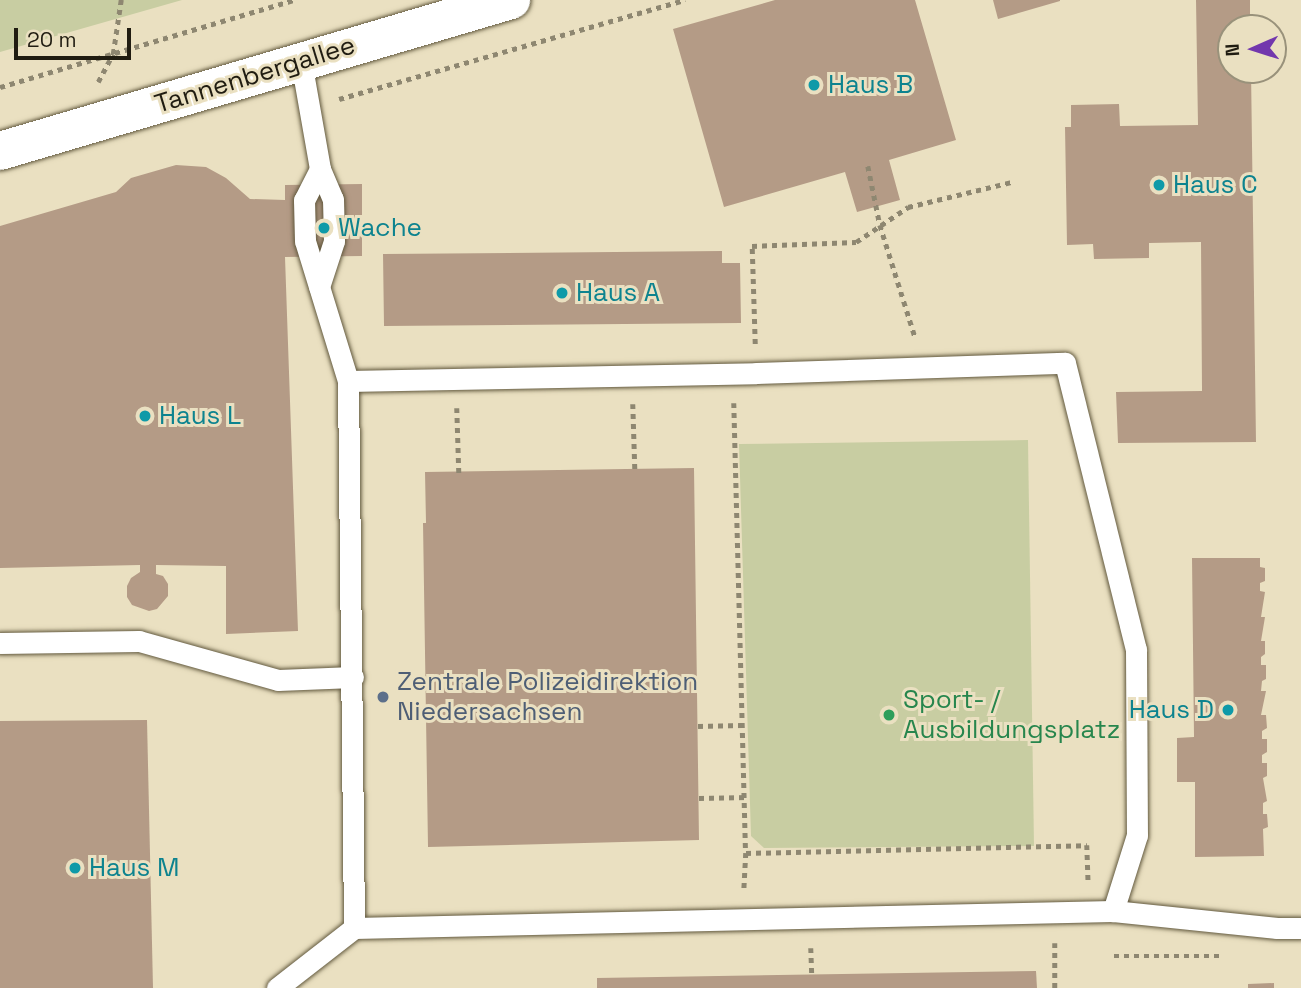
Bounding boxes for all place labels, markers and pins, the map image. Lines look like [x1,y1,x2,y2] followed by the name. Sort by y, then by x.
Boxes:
[828,69,913,101] place label: Haus B
[806,77,822,93] marker: Haus B
[1173,169,1258,201] place label: Haus C
[1151,177,1167,193] marker: Haus C
[338,212,422,244] place label: Wache
[316,220,332,236] marker: Wache
[576,277,660,309] place label: Haus A
[554,285,570,301] marker: Haus A
[159,400,241,432] place label: Haus L
[137,408,153,424] marker: Haus L
[397,666,698,728] place label: Zentrale Polizeidirektion Niedersachsen
[903,684,1120,746] place label: Sport- / Ausbildungsplatz
[375,689,391,705] marker: Zentrale Polizeidirektion Niedersachsen
[1129,694,1214,726] place label: Haus D
[1220,702,1236,718] marker: Haus D
[881,707,897,723] marker: Sport- / Ausbildungsplatz
[89,852,179,884] place label: Haus M
[67,860,83,876] marker: Haus M

